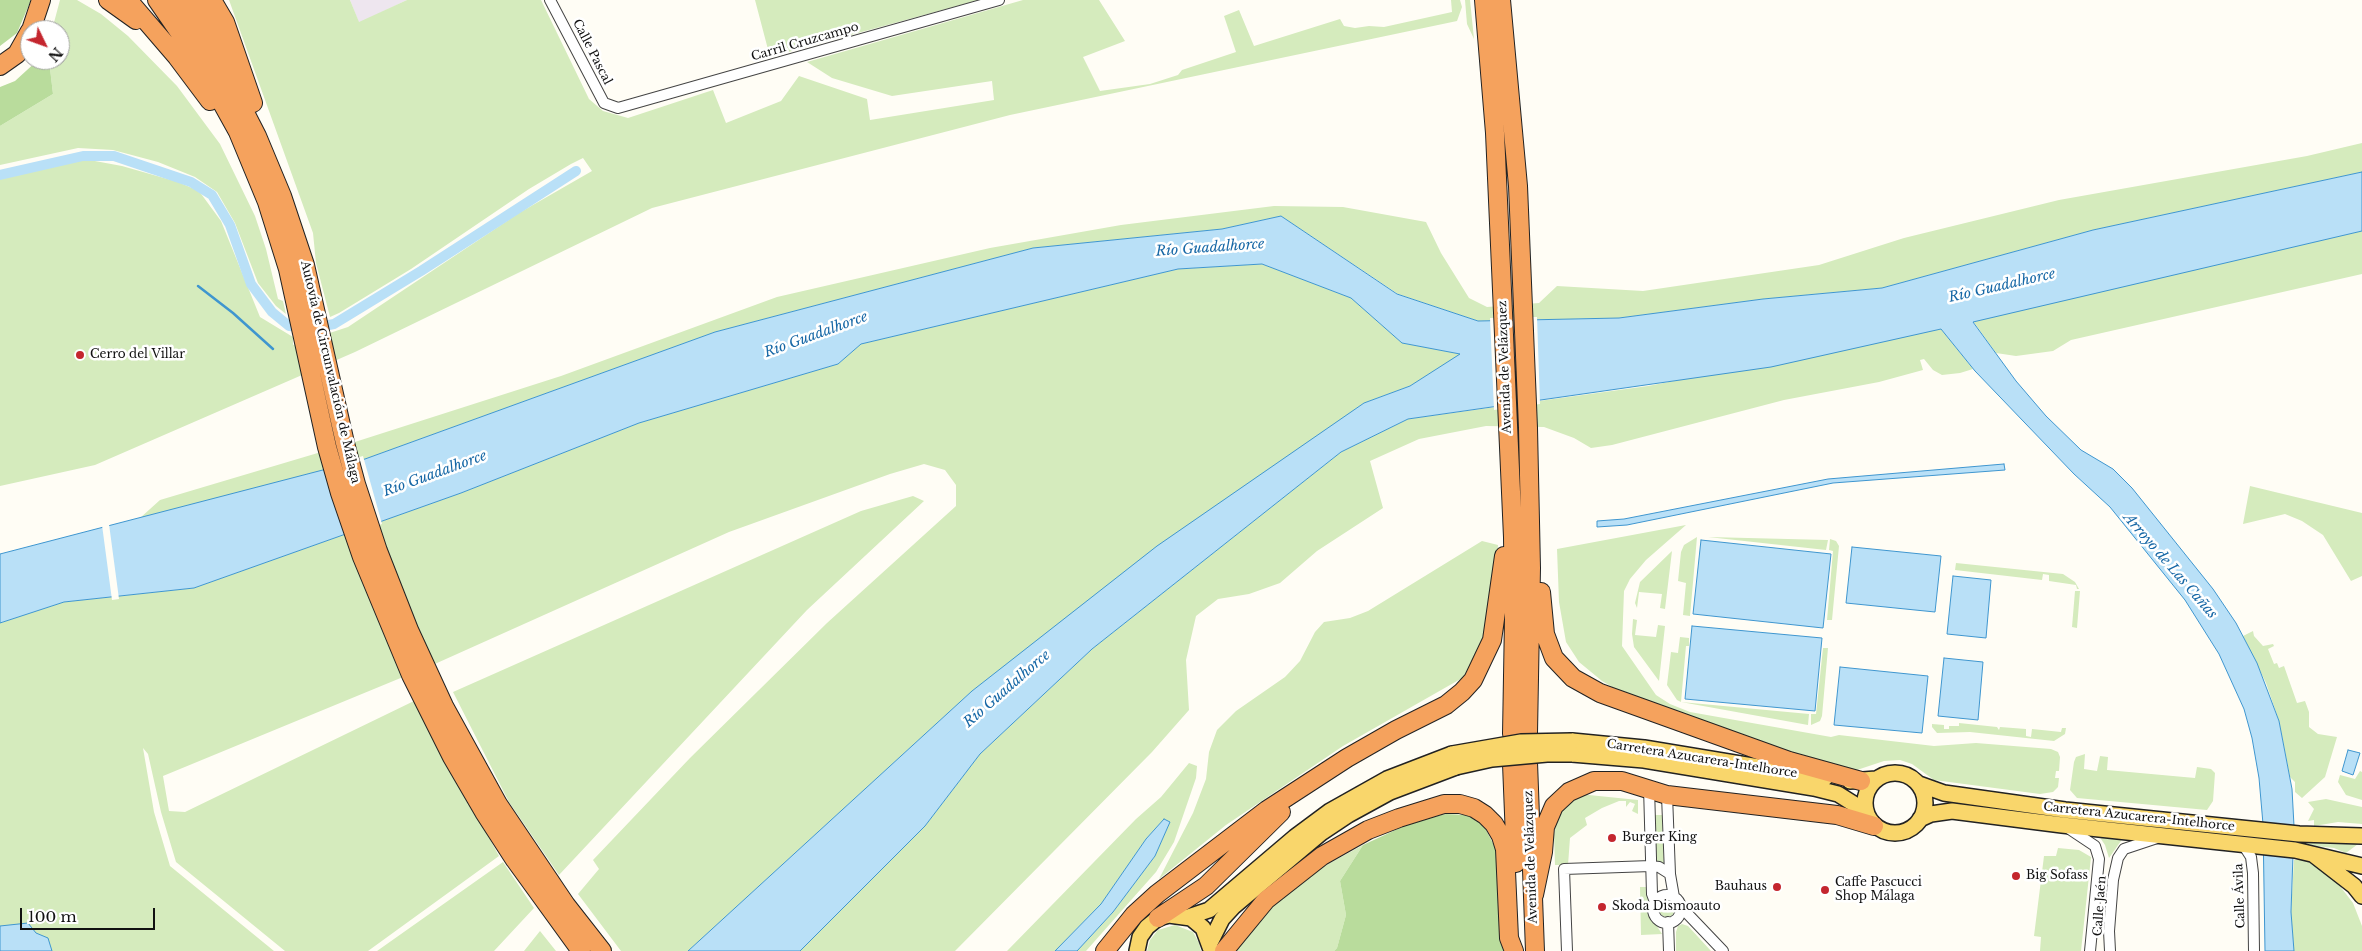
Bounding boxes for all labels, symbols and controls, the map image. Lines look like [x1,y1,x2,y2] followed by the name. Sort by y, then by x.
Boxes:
[569,17,615,87] street label: Calle Pascal
[20,20,70,70] north arrow
[750,20,860,64] street label: Carril Cruzcampo
[44,43,67,65] text: N
[1155,236,1265,260] water label: Río Guadalhorce
[297,259,363,485] street label: Autovía de Circunvalación de Málaga
[1947,266,2057,306] water label: Río Guadalhorce
[1495,300,1515,434] street label: Avenida de Velázquez
[762,308,870,362] water label: Río Guadalhorce
[90,348,185,362] place label: Cerro del Villar
[74,349,86,361] marker: Cerro del Villar
[381,447,489,501] water label: Río Guadalhorce
[2120,510,2220,622] water label: Arroyo de Las Cañas
[960,647,1054,731] water label: Río Guadalhorce
[1606,737,1798,781] street label: Carretera Azucarera-Intelhorce
[1521,790,1541,924] street label: Avenida de Velázquez
[2042,800,2236,834] street label: Carretera Azucarera-Intelhorce
[1622,831,1697,845] place label: Burger King
[1606,832,1618,844] marker: Burger King
[2232,863,2248,929] street label: Calle Ávila
[2026,869,2088,883] place label: Big Sofass
[2010,870,2022,882] marker: Big Sofass
[2091,875,2109,937] street label: Calle Jaén
[1835,876,1922,904] place label: Caffe Pascucci Shop Málaga
[1715,880,1767,894] place label: Bauhaus
[1771,881,1783,893] marker: Bauhaus
[1819,884,1831,896] marker: Caffe Pascucci Shop Málaga
[22,898,158,930] scale bar
[1612,900,1721,914] place label: Skoda Dismoauto
[1596,901,1608,913] marker: Skoda Dismoauto
[28,907,77,926] text: 100 m

